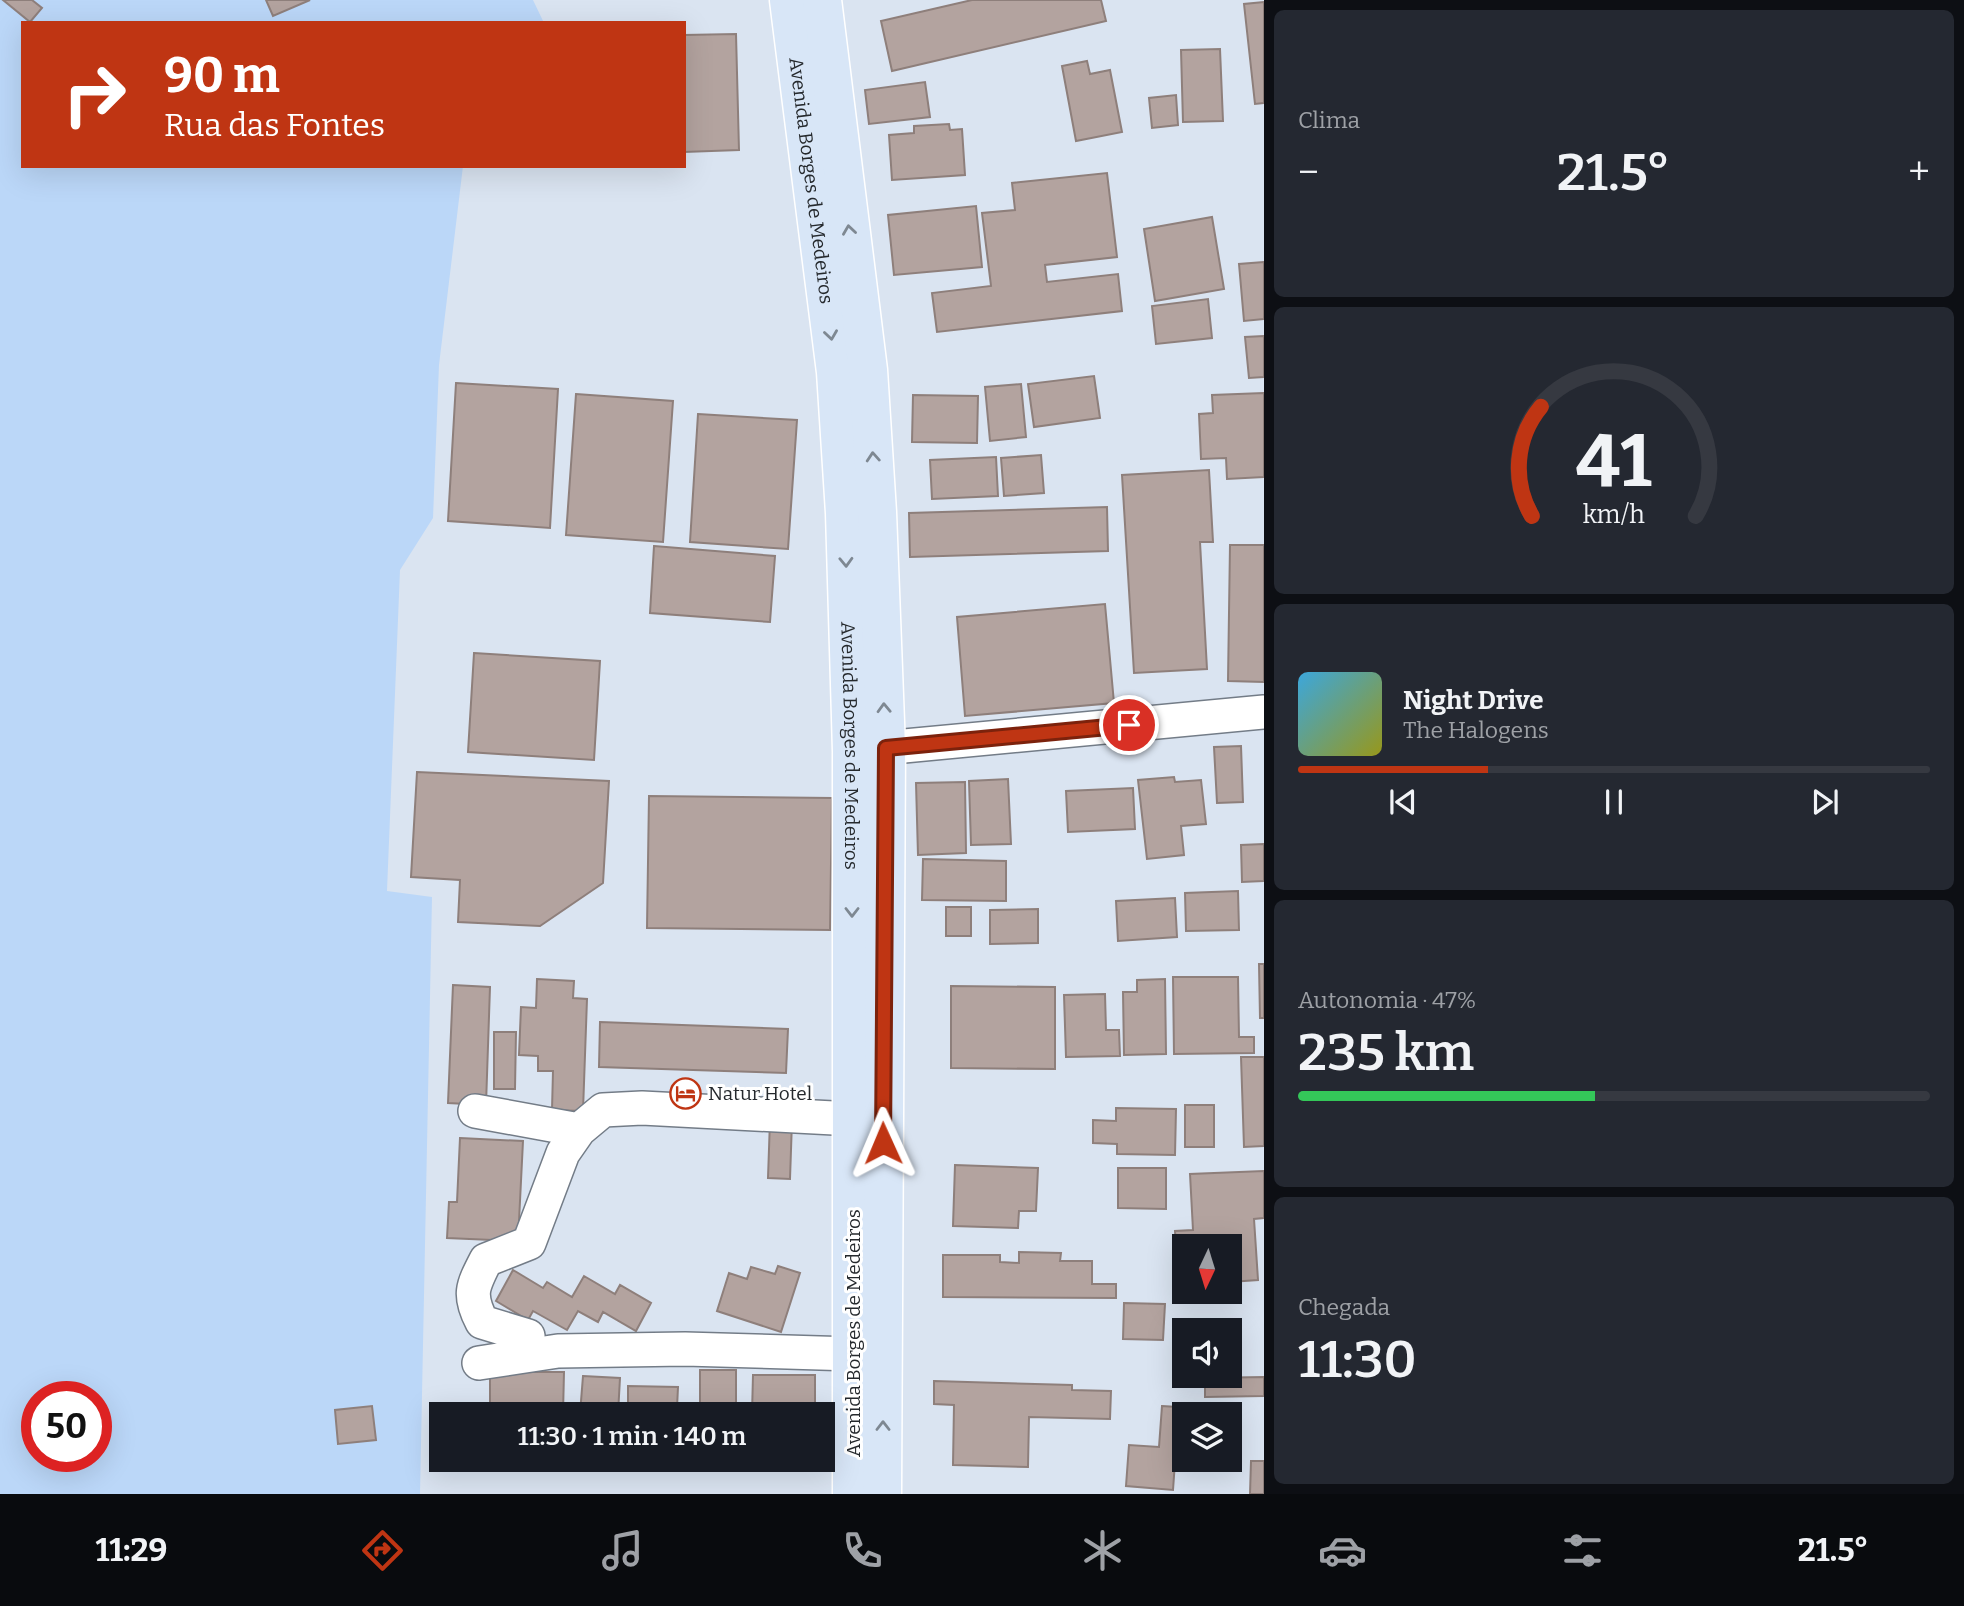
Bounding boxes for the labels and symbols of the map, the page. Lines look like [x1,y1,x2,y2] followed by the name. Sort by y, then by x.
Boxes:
[785,56,839,305] street label: Avenida Borges de Medeiros
[842,225,857,236] one-way arrow
[824,329,839,341] one-way arrow
[866,451,881,462] one-way arrow
[839,557,854,568] one-way arrow
[837,621,864,870] street label: Avenida Borges de Medeiros
[1099,695,1159,755] pin
[877,703,892,714] one-way arrow
[845,907,860,918] one-way arrow
[668,1076,702,1110] hotel icon: Natur Hotel
[708,1082,812,1105] place label: Natur Hotel
[846,1106,920,1180] position arrow
[842,1209,865,1457] street label: Avenida Borges de Medeiros
[1172,1234,1242,1304] north arrow
[21,1381,112,1472] speed limit sign: 50
[875,1420,891,1431] one-way arrow

